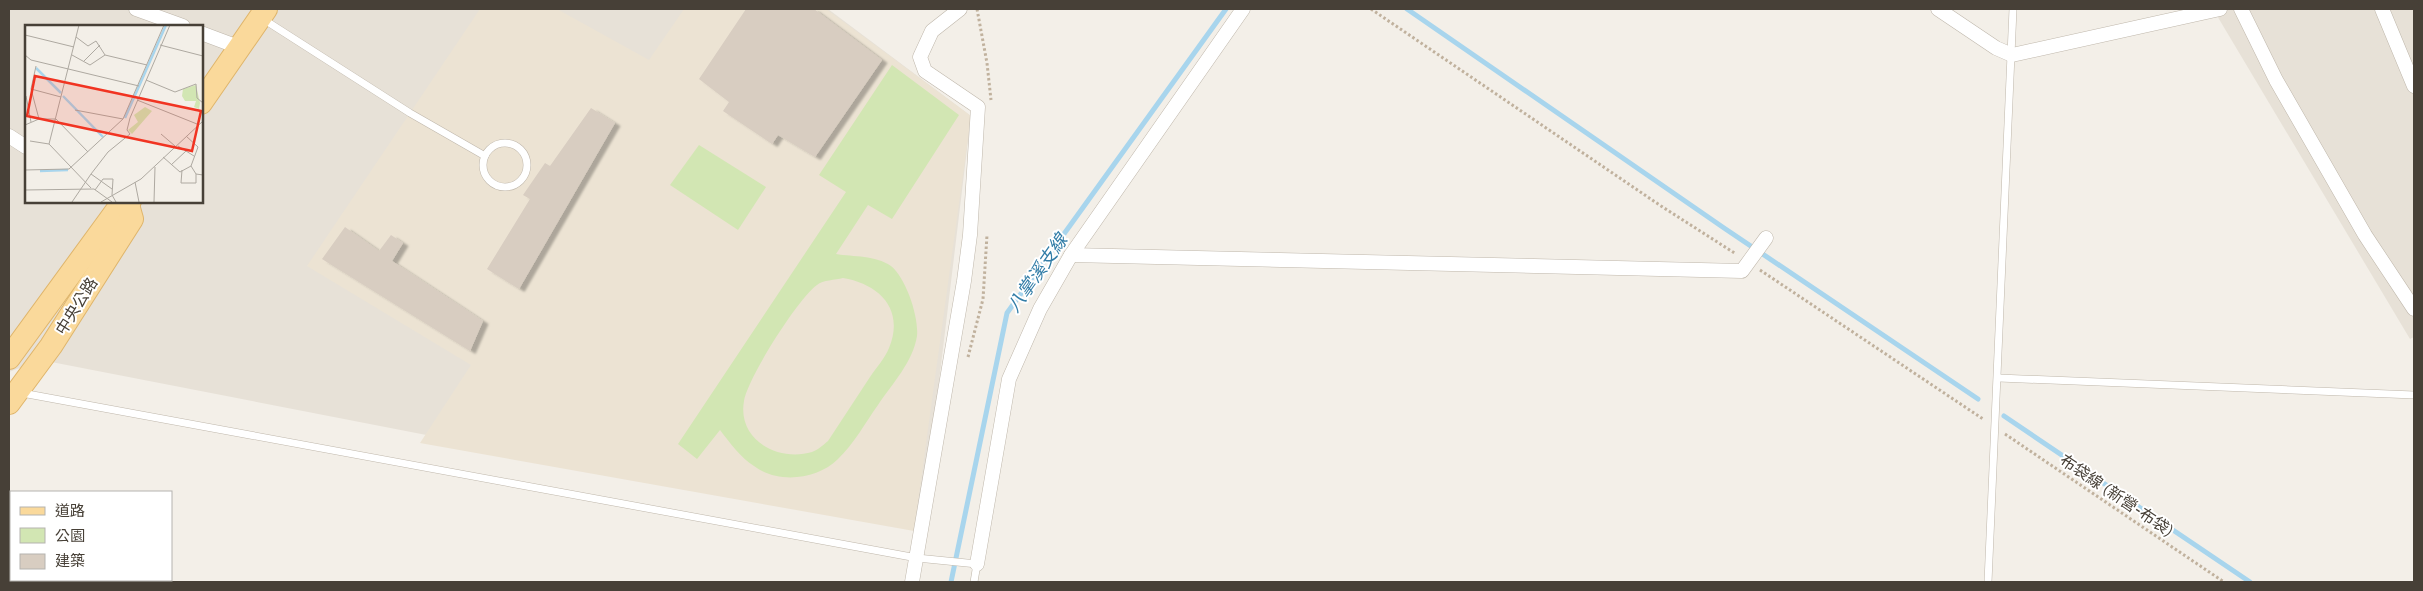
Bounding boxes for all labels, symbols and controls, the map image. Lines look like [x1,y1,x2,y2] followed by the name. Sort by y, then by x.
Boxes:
[25,25,202,202] inset map
[1002,228,1073,316] water label: 八掌溪支線
[51,274,101,338] street label: 中央公路
[2056,450,2178,540] street label: 布袋線 (新營-布袋)
[10,491,172,581] legend
[55,501,85,520] text: 道路
[55,526,85,545] text: 公園
[55,551,85,570] text: 建築

